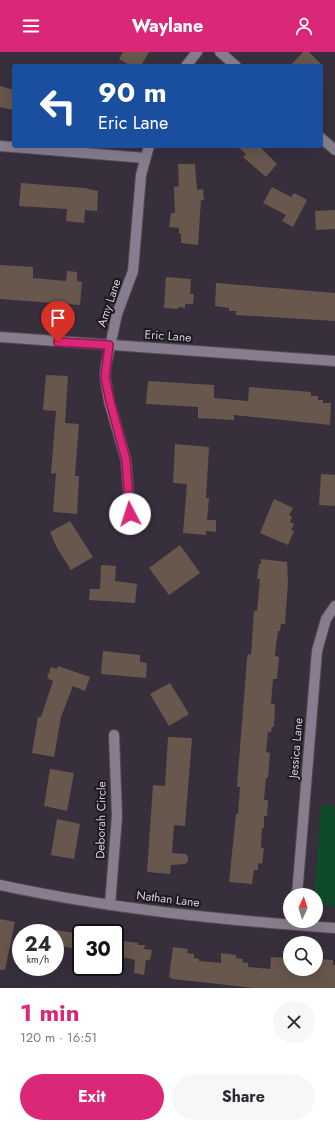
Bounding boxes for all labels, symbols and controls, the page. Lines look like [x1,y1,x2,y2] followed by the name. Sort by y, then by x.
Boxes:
[132,13,203,39] text: Waylane
[20,15,42,37] icon: menu
[293,15,315,37] icon: person
[98,72,167,113] text: 90 m
[32,80,84,132] icon: left
[98,110,168,136] text: Eric Lane
[92,277,126,329] street label: Amy Lane
[41,301,75,342] pin
[47,307,69,329] icon: arrive
[144,325,192,347] street label: Eric Lane
[109,493,151,535] position arrow
[284,717,308,781] street label: Jessica Lane
[91,781,111,859] street label: Deborah Circle
[135,886,201,912] street label: Nathan Lane
[283,888,323,928] north arrow
[283,888,323,976] map controls
[72,924,124,976] speed limit sign: 30
[24,930,52,959] text: 24
[283,936,323,976] button: search
[27,952,49,967] text: km/h
[20,995,80,1030] text: 1 min
[273,1001,315,1043] button: close
[20,1028,97,1047] text: 120 m · 16:51
[20,1074,164,1120] button: Exit
[172,1074,315,1120] button: Share

